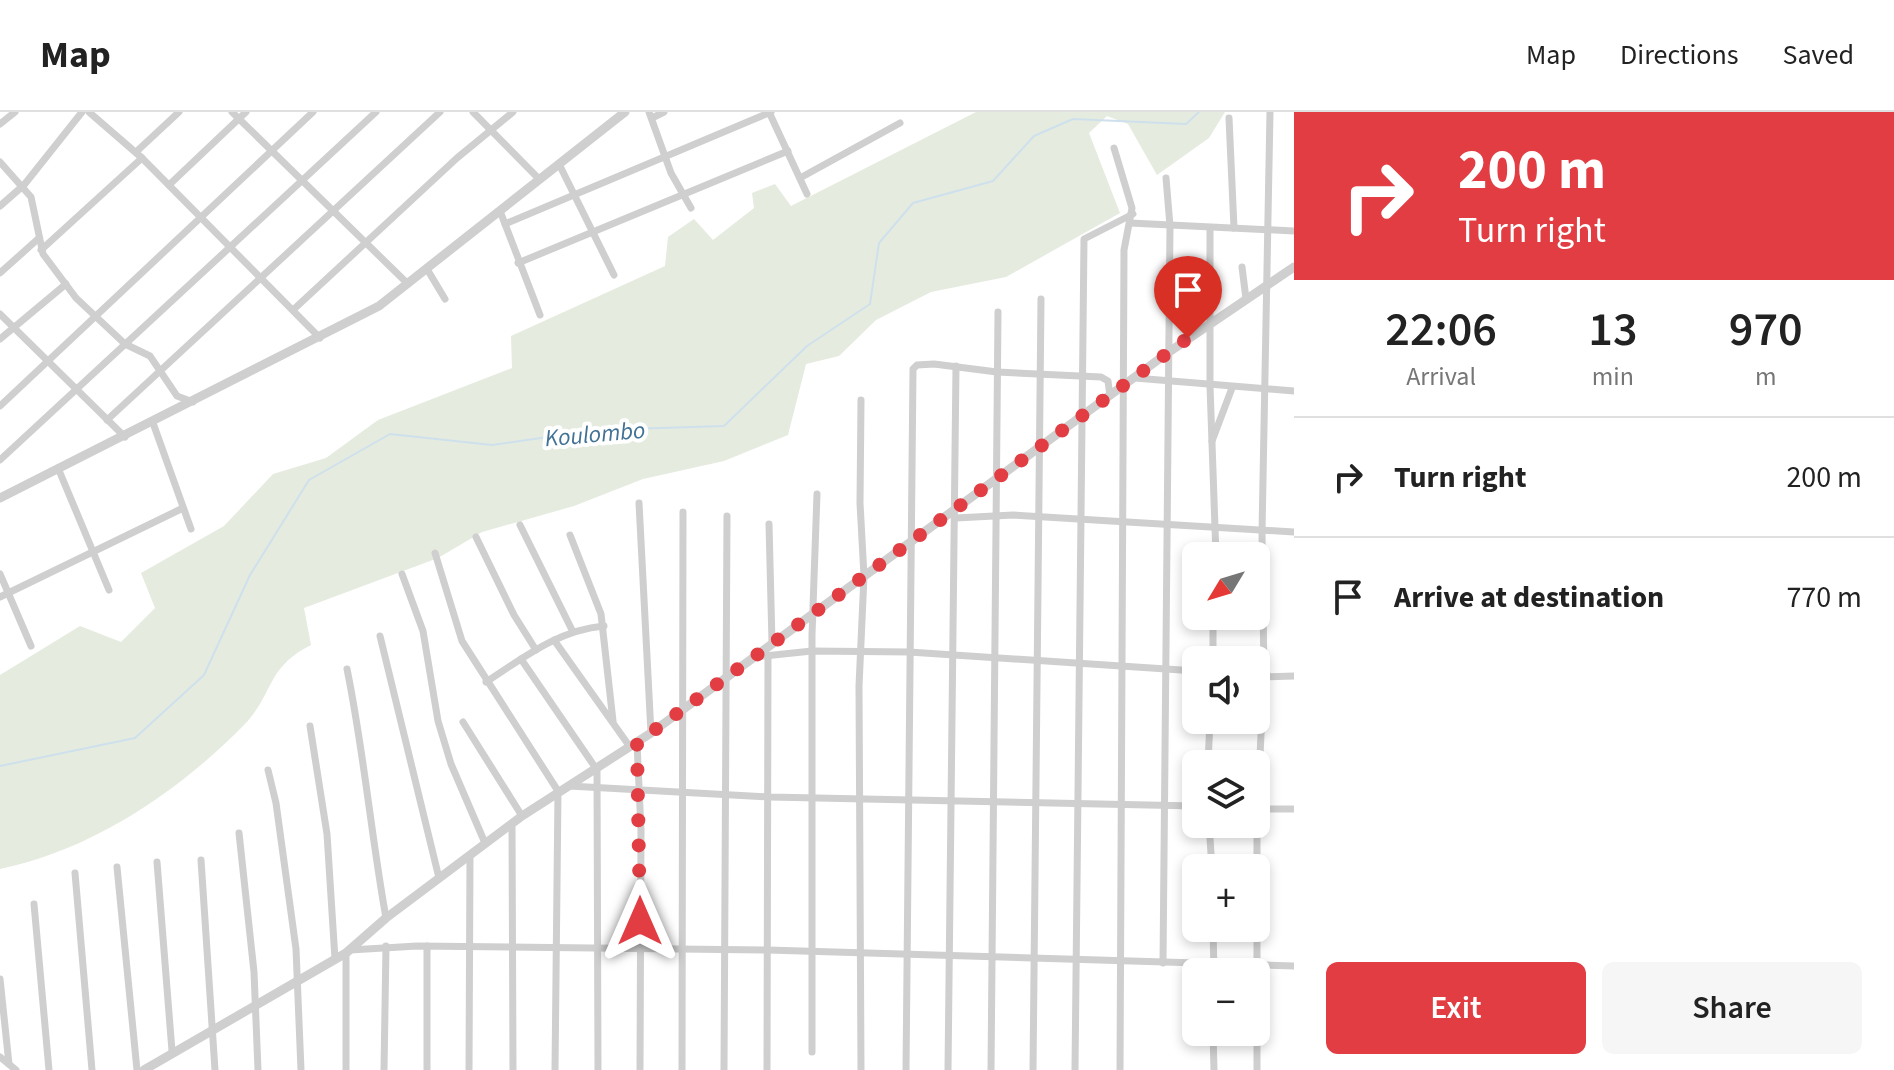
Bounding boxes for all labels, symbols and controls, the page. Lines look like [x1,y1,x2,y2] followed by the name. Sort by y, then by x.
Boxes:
[40,28,111,82] text: Map
[1526,35,1576,75] text: Map
[1620,35,1739,75] text: Directions
[1783,35,1854,75] text: Saved
[1458,131,1606,210] text: 200 m
[1326,144,1430,248] icon: right
[1458,205,1606,256] text: Turn right
[1154,256,1222,338] pin
[1166,268,1210,312] icon: arrive
[1385,296,1497,364] text: 22:06
[1588,296,1638,364] text: 13
[1729,296,1803,364] text: 970
[1406,358,1476,395] text: Arrival
[1592,358,1634,395] text: min
[1755,358,1777,395] text: m
[543,413,647,456] water label: Koulombo
[1326,455,1370,499] icon: right
[1394,456,1526,499] text: Turn right
[1786,456,1862,499] text: 200 m
[1182,542,1270,630] north arrow
[1182,542,1270,1046] map controls
[1326,575,1370,619] icon: arrive
[1394,576,1664,619] text: Arrive at destination
[1786,576,1862,619] text: 770 m
[1182,646,1270,734] button: sound
[1182,750,1270,838] button: layers
[1182,854,1270,942] button: +
[598,879,682,963] position arrow
[1182,958,1270,1046] button: −
[1326,962,1586,1054] button: Exit
[1602,962,1862,1054] button: Share

